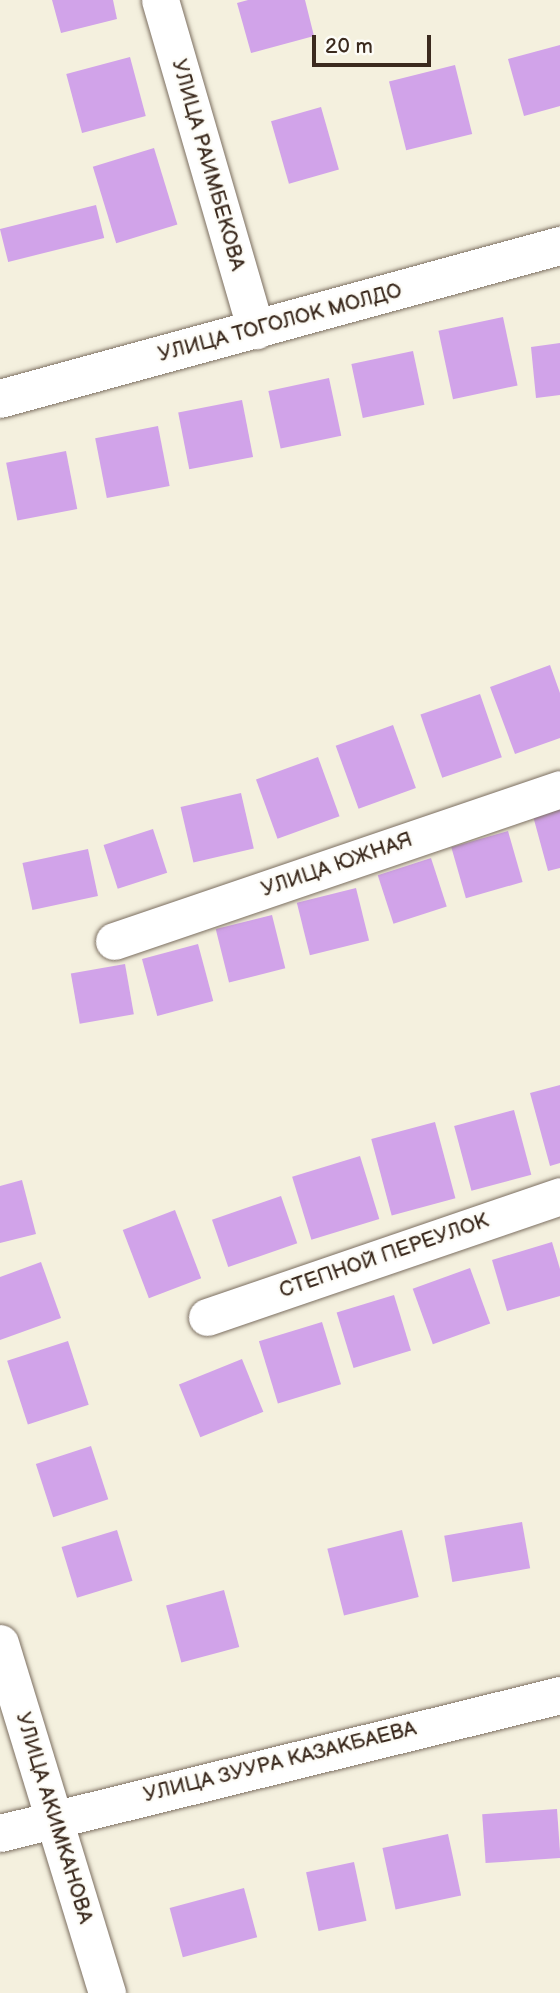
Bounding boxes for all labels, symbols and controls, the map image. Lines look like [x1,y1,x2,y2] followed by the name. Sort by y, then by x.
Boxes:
[315,21,434,65] scale bar
[325,34,373,59] text: 20 m
[166,56,250,274] street label: УЛИЦА РАИМБЕКОВА
[155,278,405,368] street label: УЛИЦА ТОГОЛОК МОЛДО
[258,827,416,903] street label: УЛИЦА ЮЖНАЯ
[276,1208,492,1304] street label: СТЕПНОЙ ПЕРЕУЛОК
[10,1709,98,1927] street label: УЛИЦА АКИМКАНОВА
[141,1716,419,1808] street label: УЛИЦА ЗУУРА КАЗАКБАЕВА

